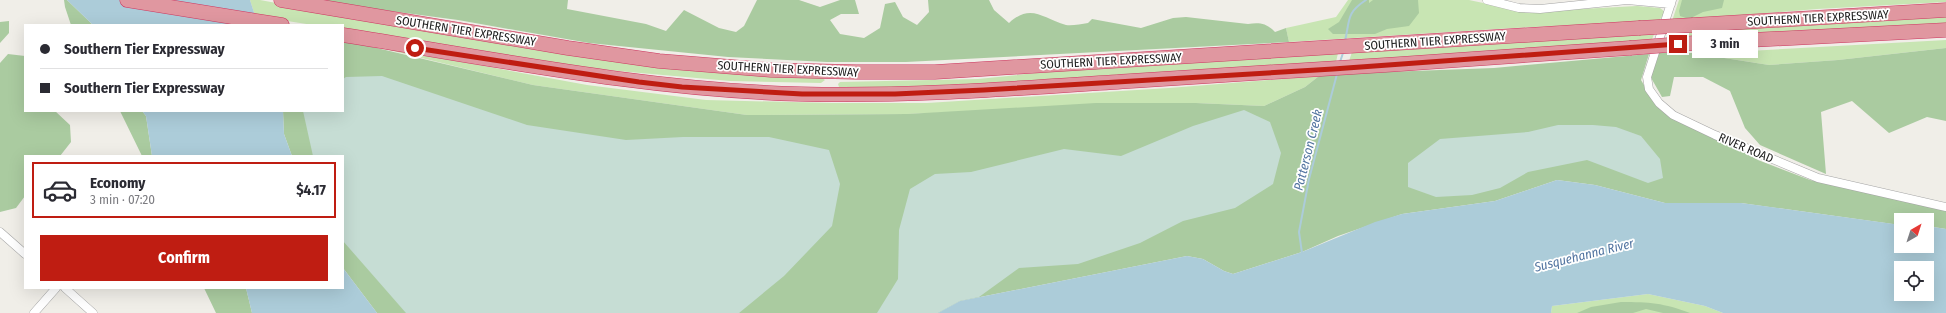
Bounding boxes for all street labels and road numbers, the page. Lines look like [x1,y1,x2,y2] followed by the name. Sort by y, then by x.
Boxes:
[1747,7,1889,29] street label: SOUTHERN TIER EXPRESSWAY
[395,13,537,49] street label: SOUTHERN TIER EXPRESSWAY
[1364,29,1506,53] street label: SOUTHERN TIER EXPRESSWAY
[1040,50,1182,72] street label: SOUTHERN TIER EXPRESSWAY
[717,58,859,80] street label: SOUTHERN TIER EXPRESSWAY
[1717,130,1775,166] street label: RIVER ROAD

